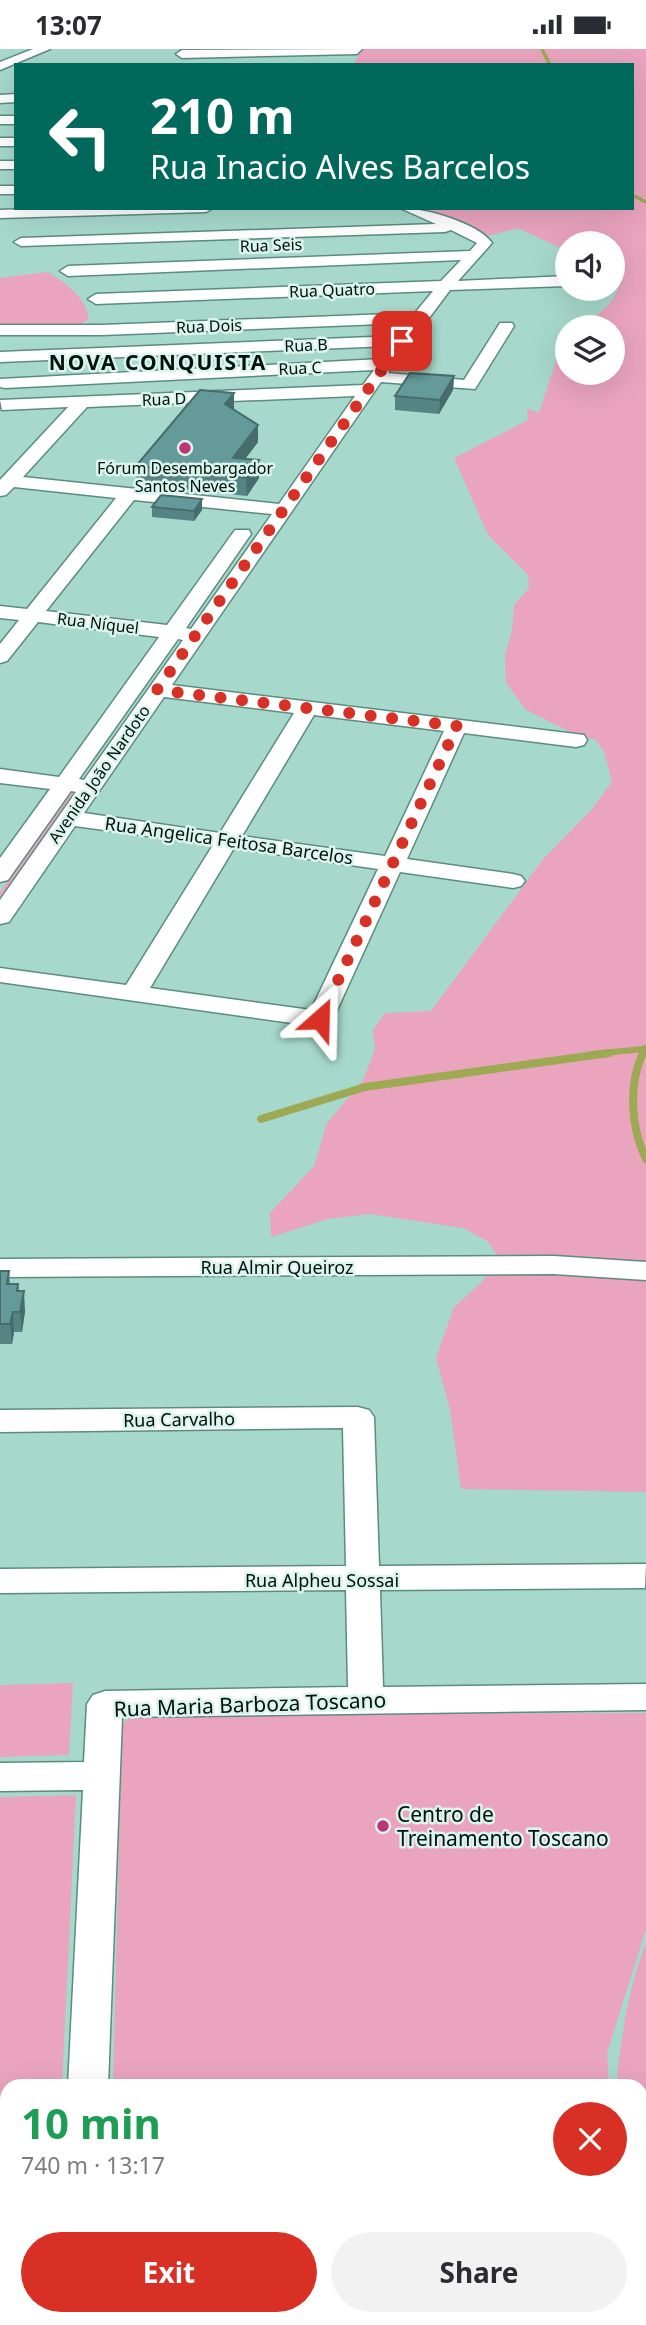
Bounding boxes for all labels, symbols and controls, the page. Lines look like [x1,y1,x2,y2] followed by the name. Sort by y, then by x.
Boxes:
[35,7,102,43] text: 13:07
[150,82,295,148] text: 210 m
[35,91,126,182] icon: left
[150,145,530,188] text: Rua Inacio Alves Barcelos
[555,231,625,385] map controls
[555,231,625,301] button: sound
[239,233,303,257] street label: Rua Seis
[289,278,375,302] street label: Rua Quatro
[372,311,432,371] pin
[176,314,242,338] street label: Rua Dois
[555,315,625,385] button: layers
[383,322,421,360] icon: arrive
[284,333,328,357] street label: Rua B
[49,348,267,376] district label: NOVA CONQUISTA
[278,356,322,380] street label: Rua C
[141,387,187,411] street label: Rua D
[177,440,193,456] marker: Fórum Desembargador Santos Neves
[97,457,273,497] place label: Fórum Desembargador Santos Neves
[56,607,140,639] street label: Rua Níquel
[43,701,155,847] street label: Avenida João Nardoto
[103,811,355,869] street label: Rua Angelica Feitosa Barcelos
[283,982,357,1056] position arrow
[200,1255,354,1279] street label: Rua Almir Queiroz
[123,1406,235,1432] street label: Rua Carvalho
[245,1568,399,1592] street label: Rua Alpheu Sossai
[113,1685,387,1723] street label: Rua Maria Barboza Toscano
[397,1800,609,1852] place label: Centro de Treinamento Toscano
[375,1818,391,1834] marker: Centro de Treinamento Toscano
[21,2094,161,2151] text: 10 min
[553,2102,627,2176] button: close
[21,2149,165,2181] text: 740 m · 13:17
[21,2232,317,2312] button: Exit
[331,2232,627,2312] button: Share

